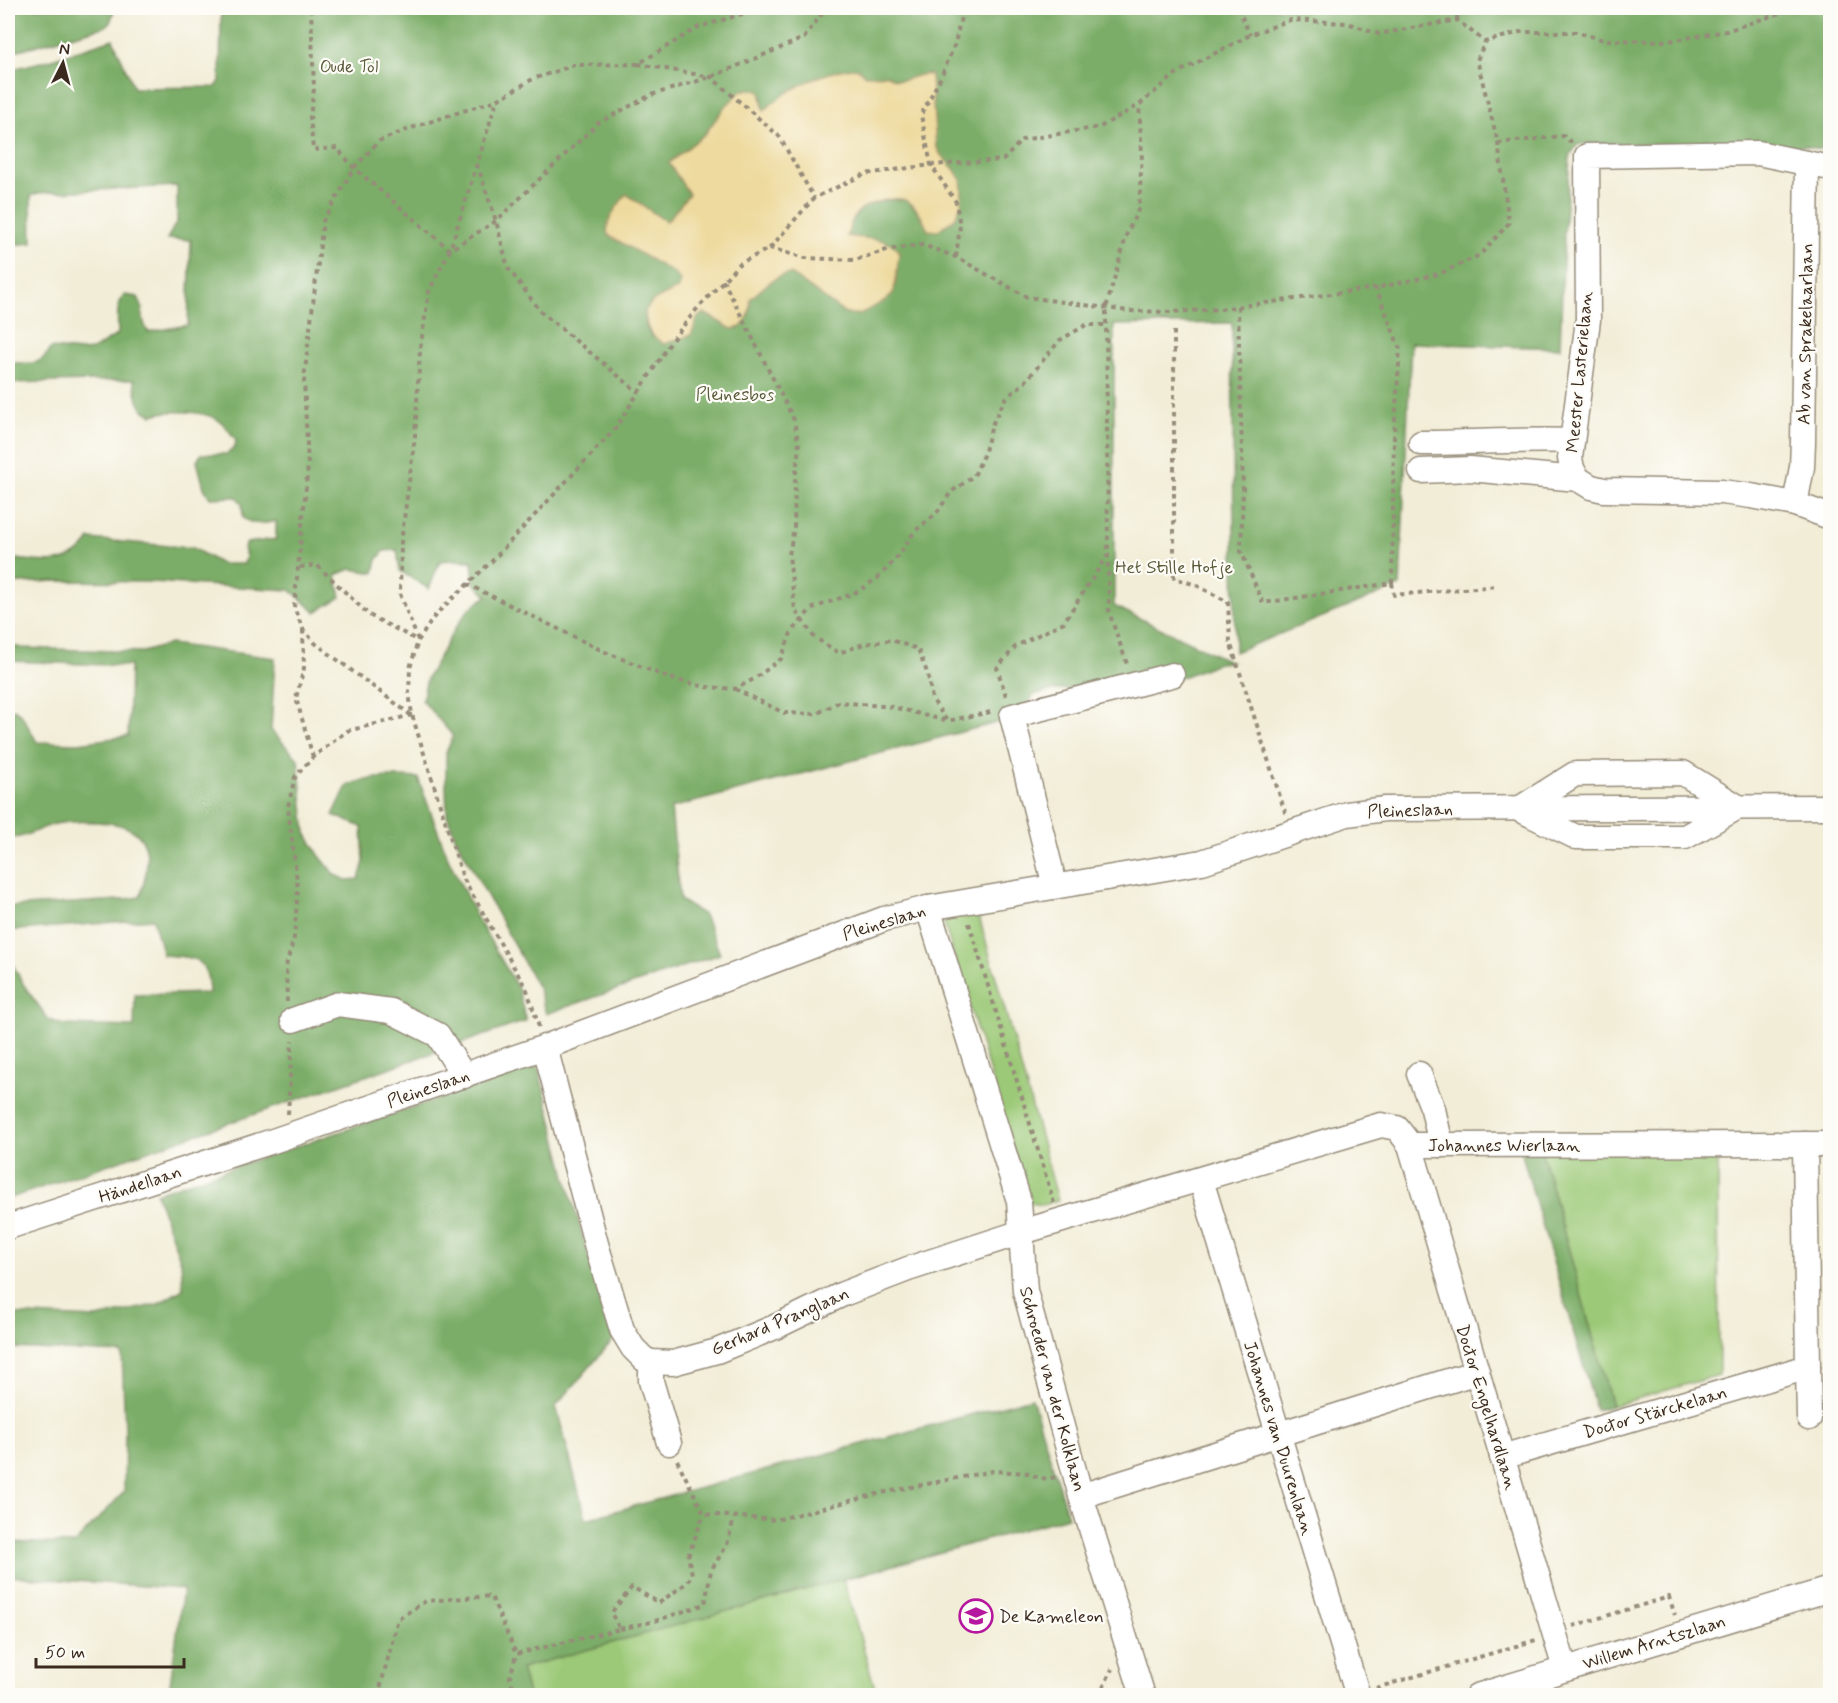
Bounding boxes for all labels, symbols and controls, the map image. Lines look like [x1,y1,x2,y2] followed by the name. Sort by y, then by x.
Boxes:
[33,33,93,93] north arrow
[58,39,71,61] text: N
[320,55,378,79] park label: Oude Tol
[1792,243,1820,425] street label: Ab van Sprakelaarlaan
[1561,290,1599,454] street label: Meester Lasterielaan
[696,383,774,407] park label: Pleinesbos
[1115,556,1233,580] park label: Het Stille Hofje
[1367,798,1453,824] street label: Pleineslaan
[840,899,929,947] street label: Pleineslaan
[384,1064,473,1114] street label: Pleineslaan
[1428,1134,1580,1158] street label: Johannes Wierlaan
[96,1160,185,1210] street label: Händellaan
[708,1282,854,1363] street label: Gerhard Pranglaan
[1013,1284,1091,1494] street label: Schroeder van der Kolklaan
[1449,1322,1523,1493] street label: Doctor Engelhardlaan
[1237,1338,1319,1538] street label: Johannes van Duurenlaan
[1581,1381,1730,1445] street label: Doctor Stärckelaan
[958,1598,994,1634] school or university icon: De Kameleon
[999,1605,1104,1629] place label: De Kameleon
[1580,1610,1729,1676] street label: Willem Arntszlaan
[36,1631,184,1669] scale bar
[45,1641,85,1665] text: 50 m

